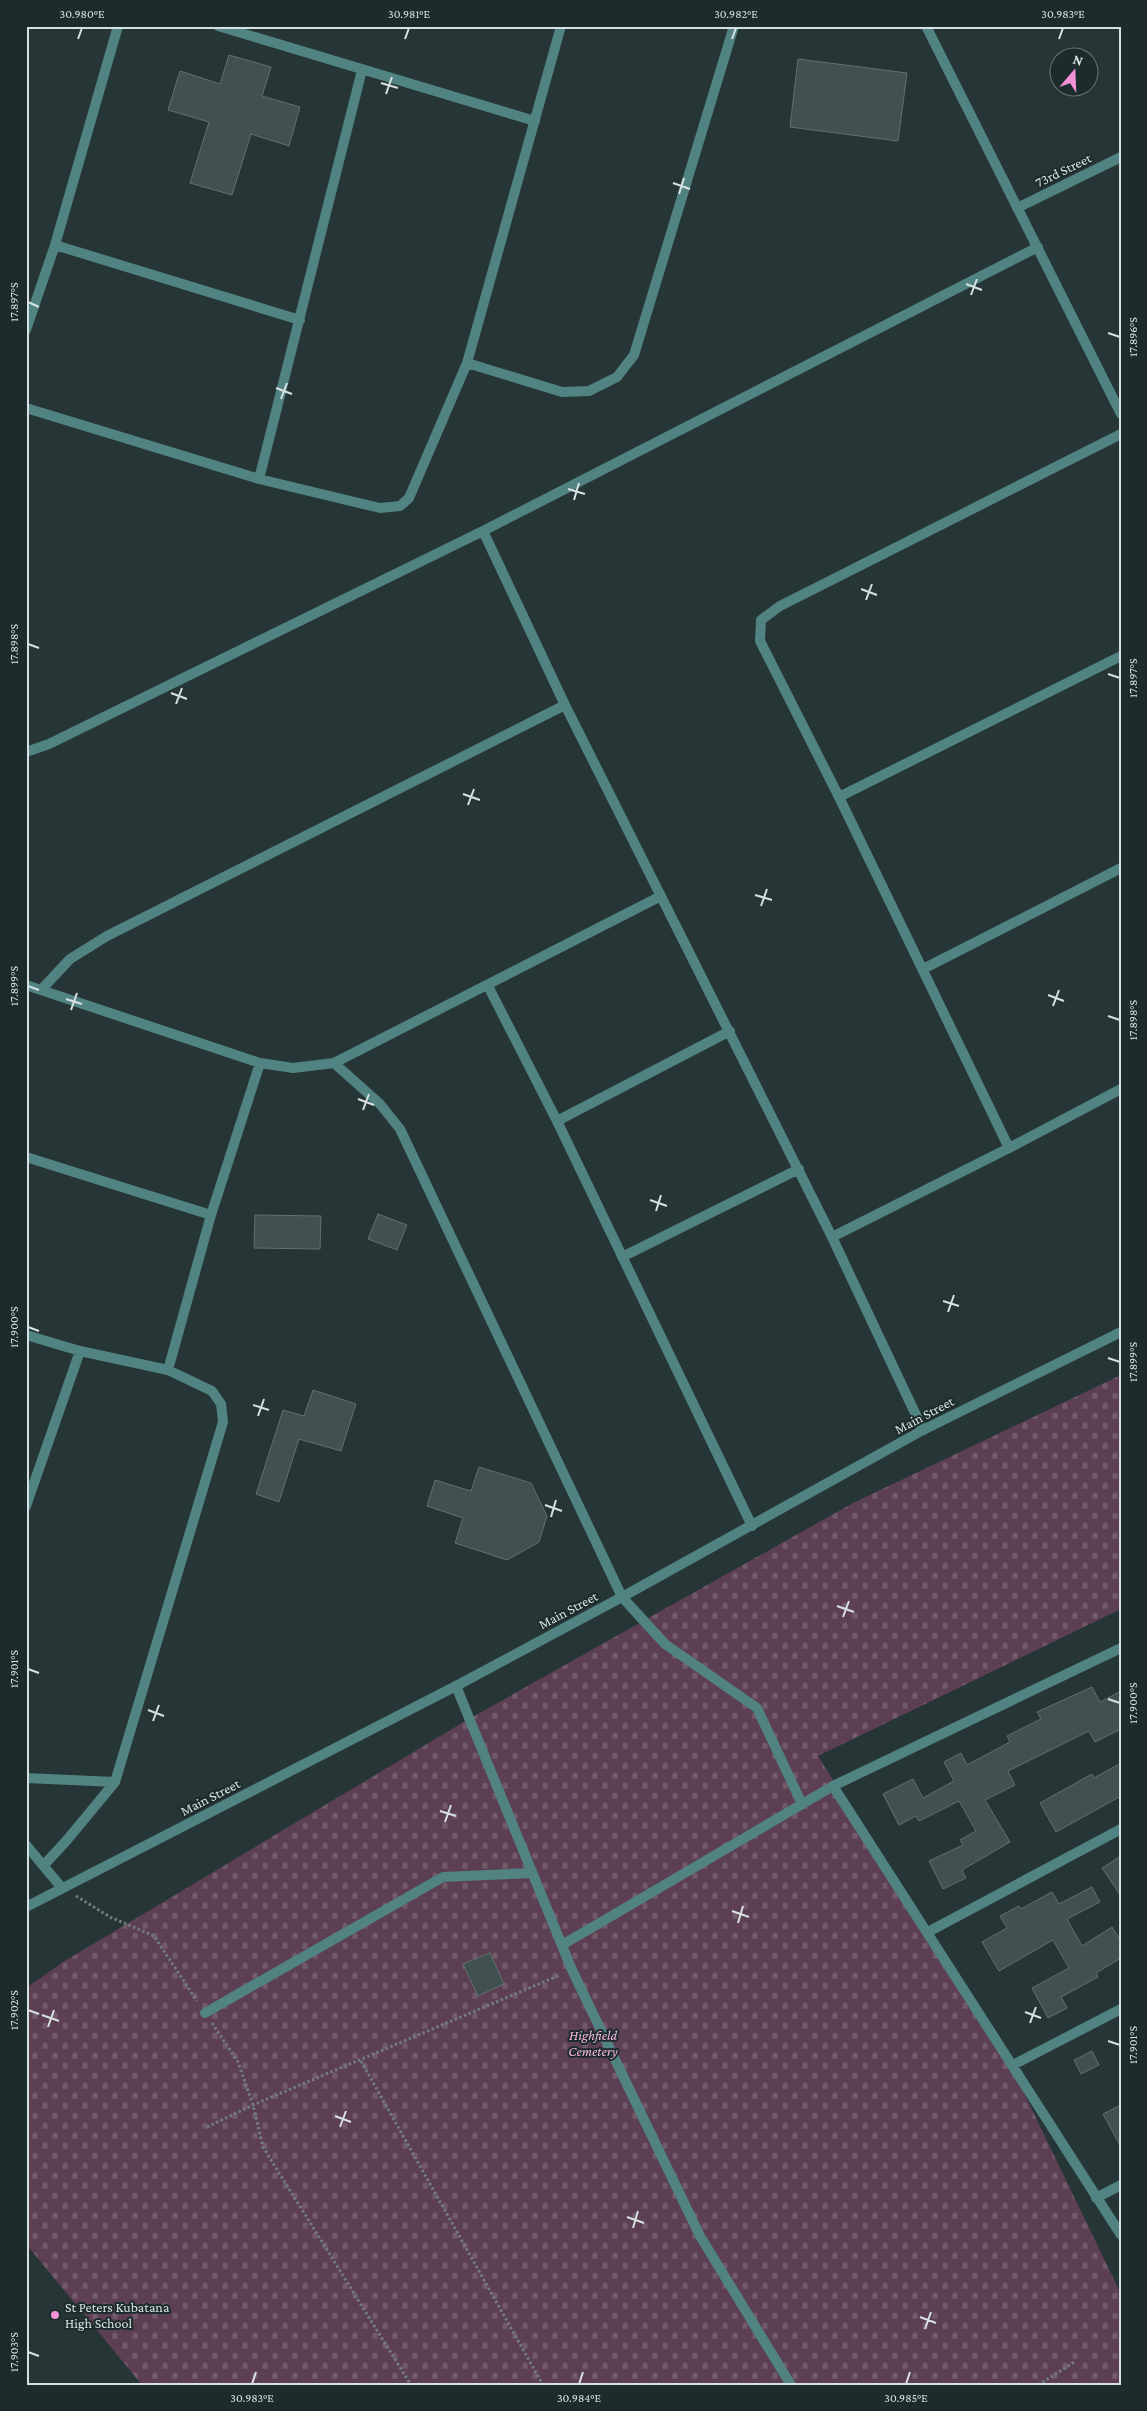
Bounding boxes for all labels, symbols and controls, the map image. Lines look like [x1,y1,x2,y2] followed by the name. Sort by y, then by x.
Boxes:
[59,7,105,21] text: 30.980°E
[388,7,430,21] text: 30.981°E
[714,7,758,21] text: 30.982°E
[1041,7,1085,21] text: 30.983°E
[1050,48,1100,98] north arrow
[1071,51,1086,69] text: N
[1032,149,1094,190] street label: 73rd Street
[7,282,21,322] text: 17.897°S
[1126,317,1140,357] text: 17.896°S
[7,623,21,664] text: 17.898°S
[1126,658,1140,698] text: 17.897°S
[7,966,21,1006] text: 17.899°S
[1126,999,1140,1040] text: 17.898°S
[7,1306,21,1348] text: 17.900°S
[1126,1342,1140,1382] text: 17.899°S
[892,1393,957,1437] street label: Main Street
[536,1588,601,1632] street label: Main Street
[7,1650,21,1688] text: 17.901°S
[1126,1682,1140,1724] text: 17.900°S
[178,1775,243,1819] street label: Main Street
[7,1990,21,2030] text: 17.902°S
[1126,2026,1140,2064] text: 17.901°S
[568,2027,618,2059] park label: Highfield Cemetery
[65,2299,170,2331] place label: St Peters Kubatana High School
[49,2309,61,2321] marker: St Peters Kubatana High School
[7,2332,21,2372] text: 17.903°S
[230,2391,274,2405] text: 30.983°E
[557,2391,602,2405] text: 30.984°E
[884,2391,928,2405] text: 30.985°E

